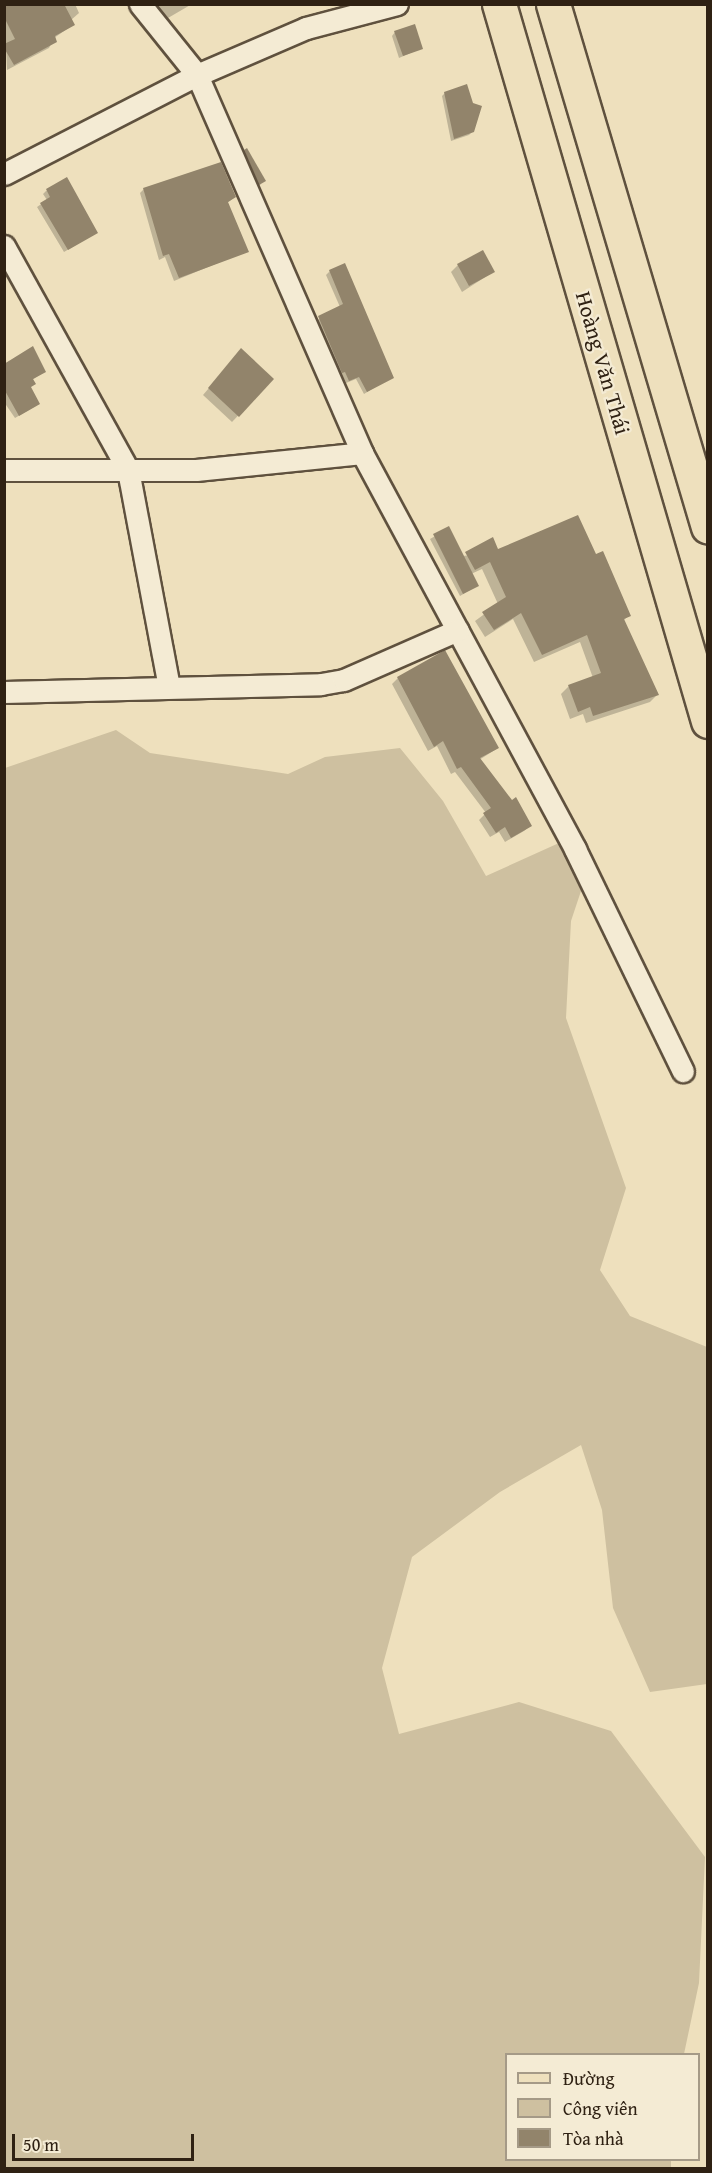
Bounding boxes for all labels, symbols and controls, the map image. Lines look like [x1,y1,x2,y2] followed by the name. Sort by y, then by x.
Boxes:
[570,288,636,438] street label: Hoàng Văn Thái
[505,2053,700,2161] legend
[563,2065,614,2092] text: Đường
[563,2095,638,2122] text: Công viên
[15,2122,196,2160] scale bar
[563,2125,623,2152] text: Tòa nhà
[23,2131,59,2158] text: 50 m

